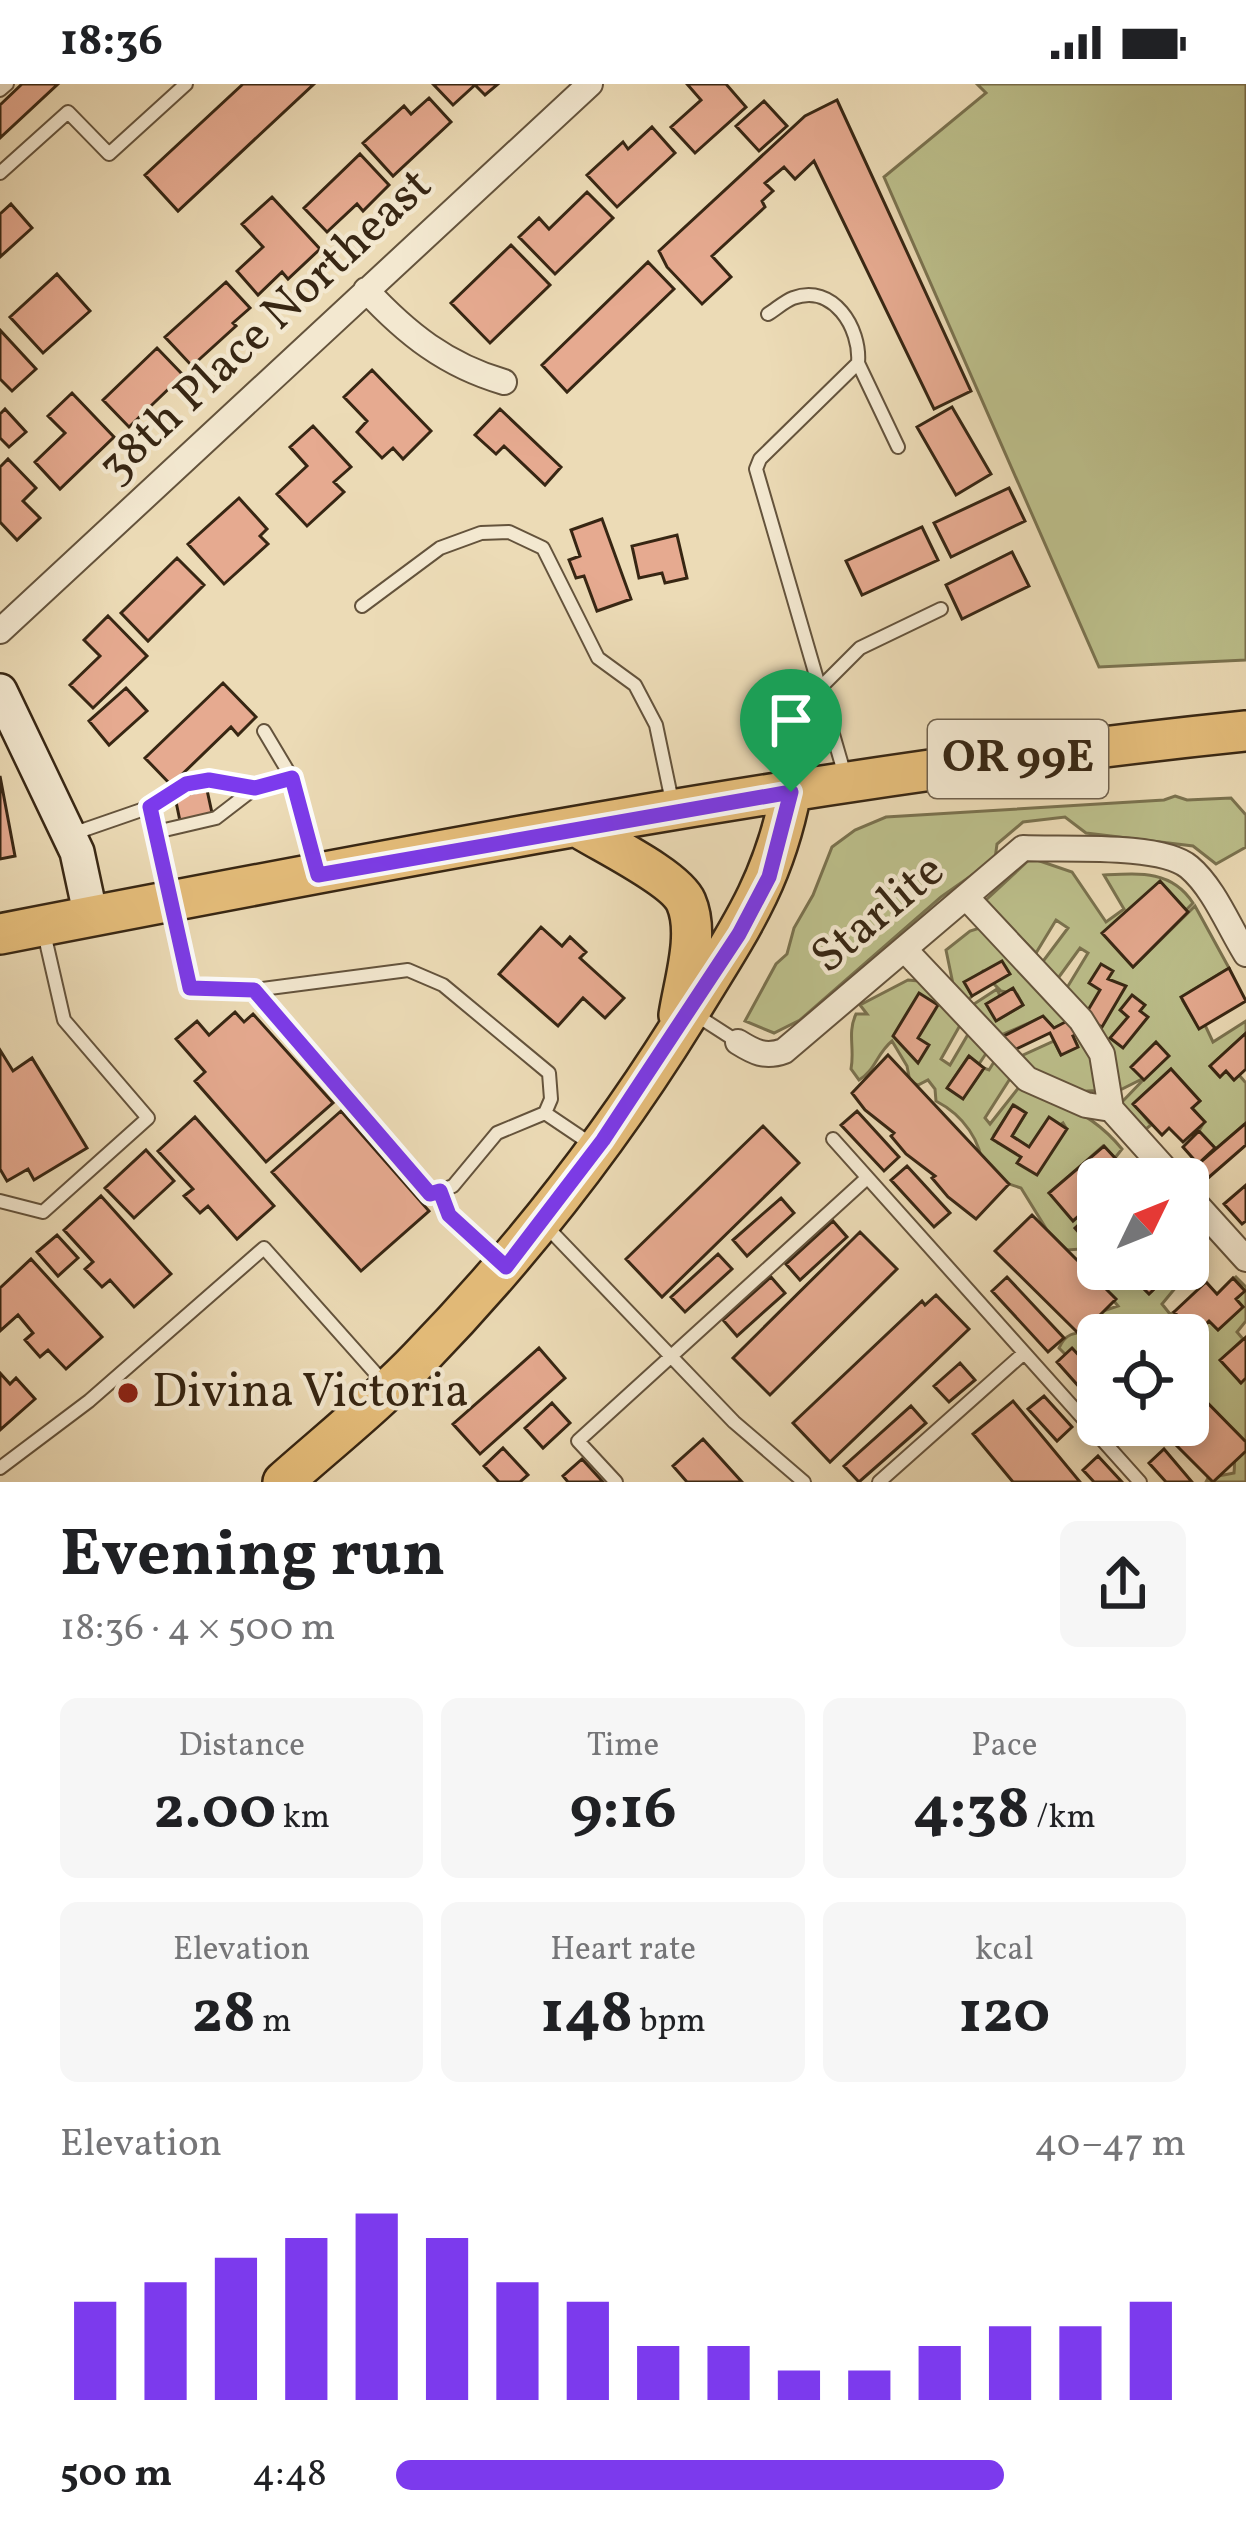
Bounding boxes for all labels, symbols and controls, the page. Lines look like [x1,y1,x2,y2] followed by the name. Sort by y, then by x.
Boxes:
[60,11,163,74] text: 18:36
[84,154,448,500] street label: 38th Place Northeast
[740,669,842,792] pin
[758,687,824,753] icon: arrive
[928,720,1108,798] road number: OR 99E
[798,839,960,991] street label: Starlite
[1077,1158,1209,1290] north arrow
[1077,1158,1209,1446] map controls
[1077,1314,1209,1446] button: locate
[152,1360,469,1427] place label: Divina Victoria
[115,1380,141,1406] marker: Divina Victoria
[60,1511,446,1603] text: Evening run
[1060,1521,1186,1647] button: share
[60,1602,335,1656] text: 18:36 · 4 × 500 m
[179,1724,305,1770] text: Distance
[587,1724,659,1770] text: Time
[971,1724,1037,1770] text: Pace
[153,1770,276,1853] text: 2.00
[569,1770,677,1853] text: 9:16
[913,1770,1030,1853] text: 4:38
[276,1796,330,1842] text: km
[1030,1796,1096,1842] text: /km
[173,1928,310,1974] text: Elevation
[550,1928,696,1974] text: Heart rate
[975,1928,1034,1974] text: kcal
[192,1974,256,2057] text: 28
[540,1974,633,2057] text: 148
[958,1974,1050,2057] text: 120
[256,2000,292,2046] text: m
[633,2000,706,2046] text: bpm
[60,2118,222,2172] text: Elevation
[1034,2118,1186,2172] text: 40–47 m
[60,2448,172,2502] text: 500 m
[252,2448,327,2502] text: 4:48

